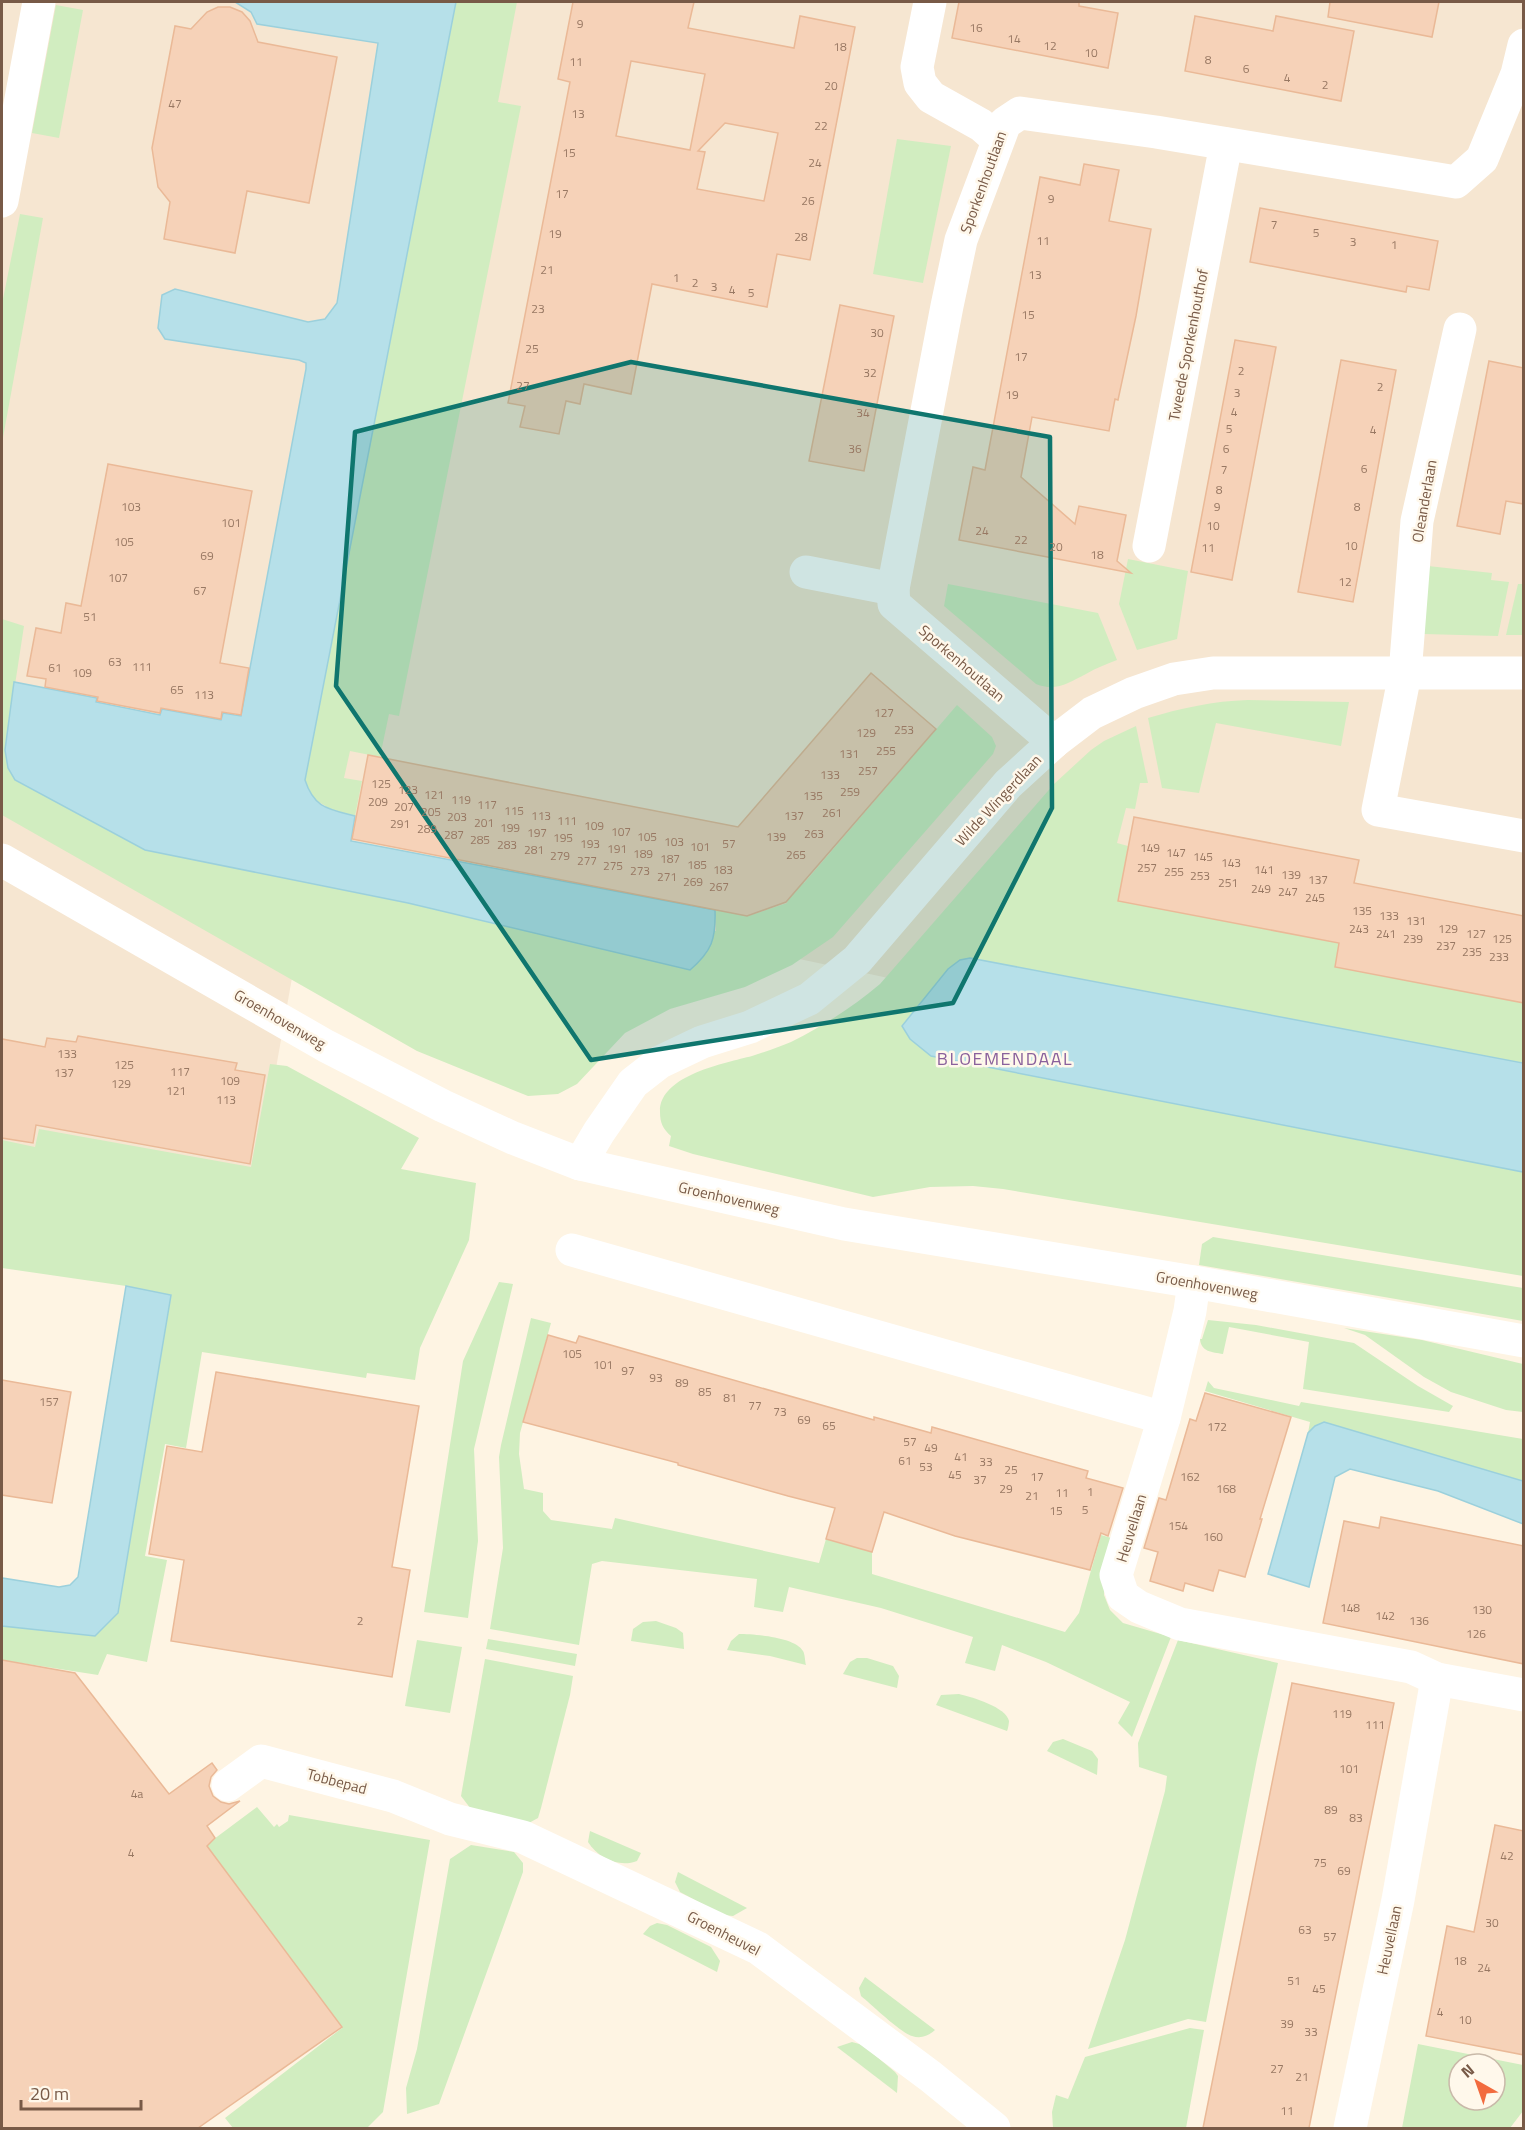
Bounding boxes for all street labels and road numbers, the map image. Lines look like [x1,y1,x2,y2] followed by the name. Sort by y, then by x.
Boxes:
[954,128,1012,236] street label: Sporkenhoutlaan
[1162,267,1214,423] street label: Tweede Sporkenhouthof
[1405,458,1443,544] street label: Oleanderlaan
[914,619,1010,707] street label: Sporkenhoutlaan
[949,749,1047,851] street label: Wilde Wingerdlaan
[230,983,331,1055] street label: Groenhovenweg
[676,1175,782,1221] street label: Groenhovenweg
[1154,1265,1260,1305] street label: Groenhovenweg
[1110,1491,1152,1565] street label: Heuvellaan
[304,1762,370,1800] street label: Tobbepad
[1370,1903,1408,1977] street label: Heuvellaan
[683,1905,765,1961] street label: Groenheuvel

